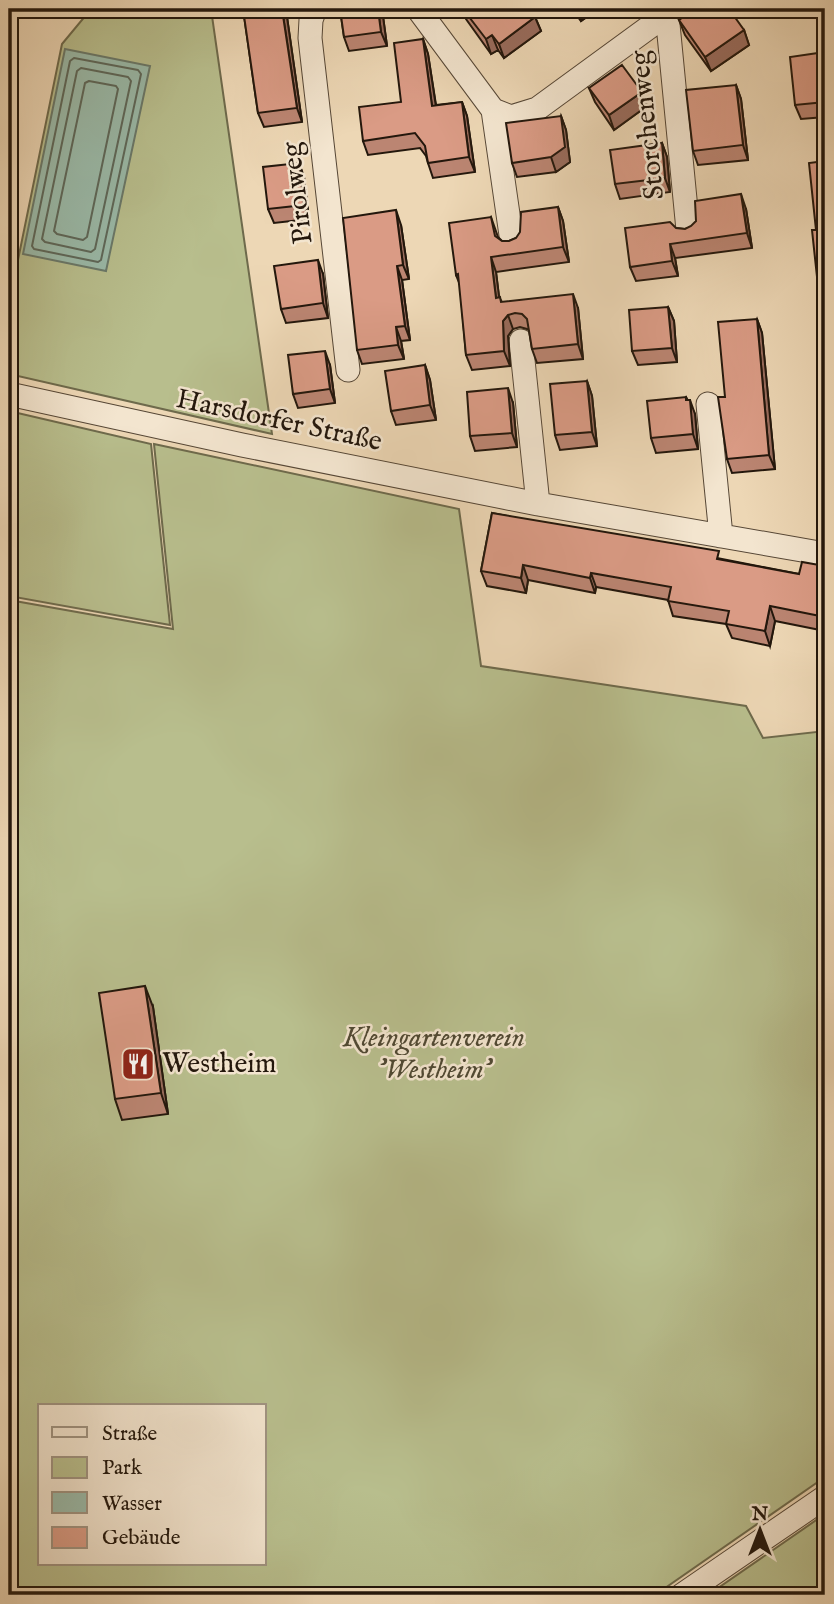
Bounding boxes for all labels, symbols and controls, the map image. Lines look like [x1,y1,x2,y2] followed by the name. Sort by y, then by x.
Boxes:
[623,48,673,201] street label: Storchenweg
[274,139,322,246] street label: Pirolweg
[173,382,385,460] street label: Harsdorfer Straße
[342,1021,525,1088] park label: Kleingartenverein 'Westheim'
[119,1045,157,1083] restaurant icon: Westheim
[162,1047,276,1082] place label: Westheim
[38,1404,266,1566] legend
[102,1421,158,1448] text: Straße
[102,1455,143,1482] text: Park
[102,1491,162,1518] text: Wasser
[726,1496,796,1566] north arrow
[751,1503,769,1527] text: N
[102,1525,181,1552] text: Gebäude

